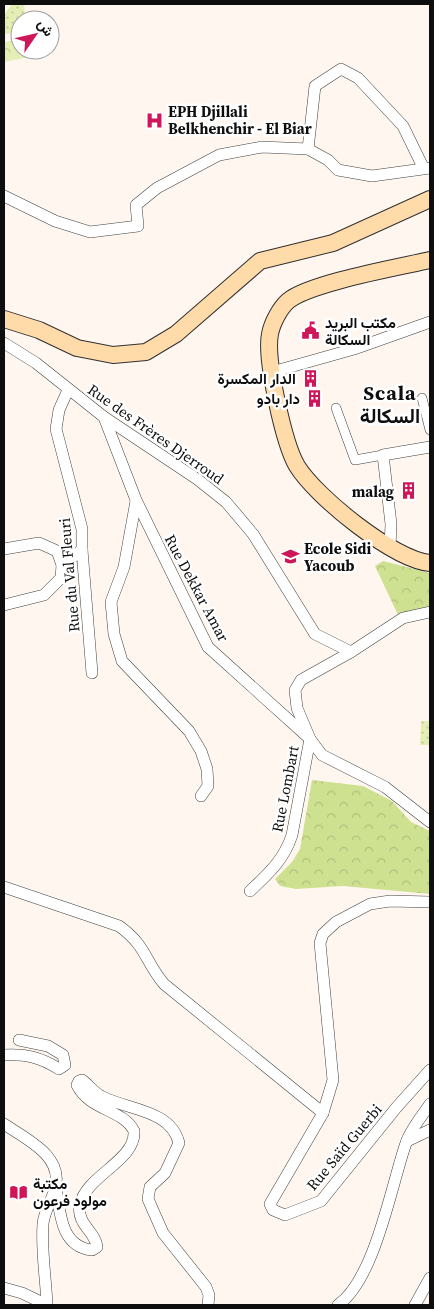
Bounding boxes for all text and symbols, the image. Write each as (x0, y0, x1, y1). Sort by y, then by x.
north arrow (10, 10, 60, 60)
text: ش (33, 15, 59, 40)
place label: EPH Djillali Belkhenchir - El Biar (168, 101, 312, 139)
hospital icon: EPH Djillali Belkhenchir - El Biar (144, 110, 164, 130)
place label: مكتب البريد السكالة (325, 312, 396, 350)
public building icon: مكتب البريد السكالة (301, 321, 321, 341)
place label: الدار المكسرة (218, 368, 296, 389)
building icon: الدار المكسرة (300, 368, 320, 388)
street label: Rue des Frères Djerroud (84, 379, 229, 489)
district label: Scala السكالة (360, 379, 420, 430)
place label: دار بادو (257, 388, 300, 409)
building icon: دار بادو (304, 388, 324, 408)
place label: malag (352, 481, 394, 502)
building icon: malag (398, 481, 418, 501)
street label: Rue du Val Fleuri (54, 517, 84, 633)
street label: Rue Dekkar Amar (160, 531, 234, 646)
place label: Ecole Sidi Yacoub (304, 538, 371, 576)
school or university icon: Ecole Sidi Yacoub (280, 547, 300, 567)
street label: Rue Lombart (266, 744, 304, 834)
street label: Rue Saïd Guerbi (302, 1099, 386, 1195)
place label: مكتبة مولود فرعون (33, 1173, 107, 1211)
library icon: مكتبة مولود فرعون (9, 1182, 29, 1202)

